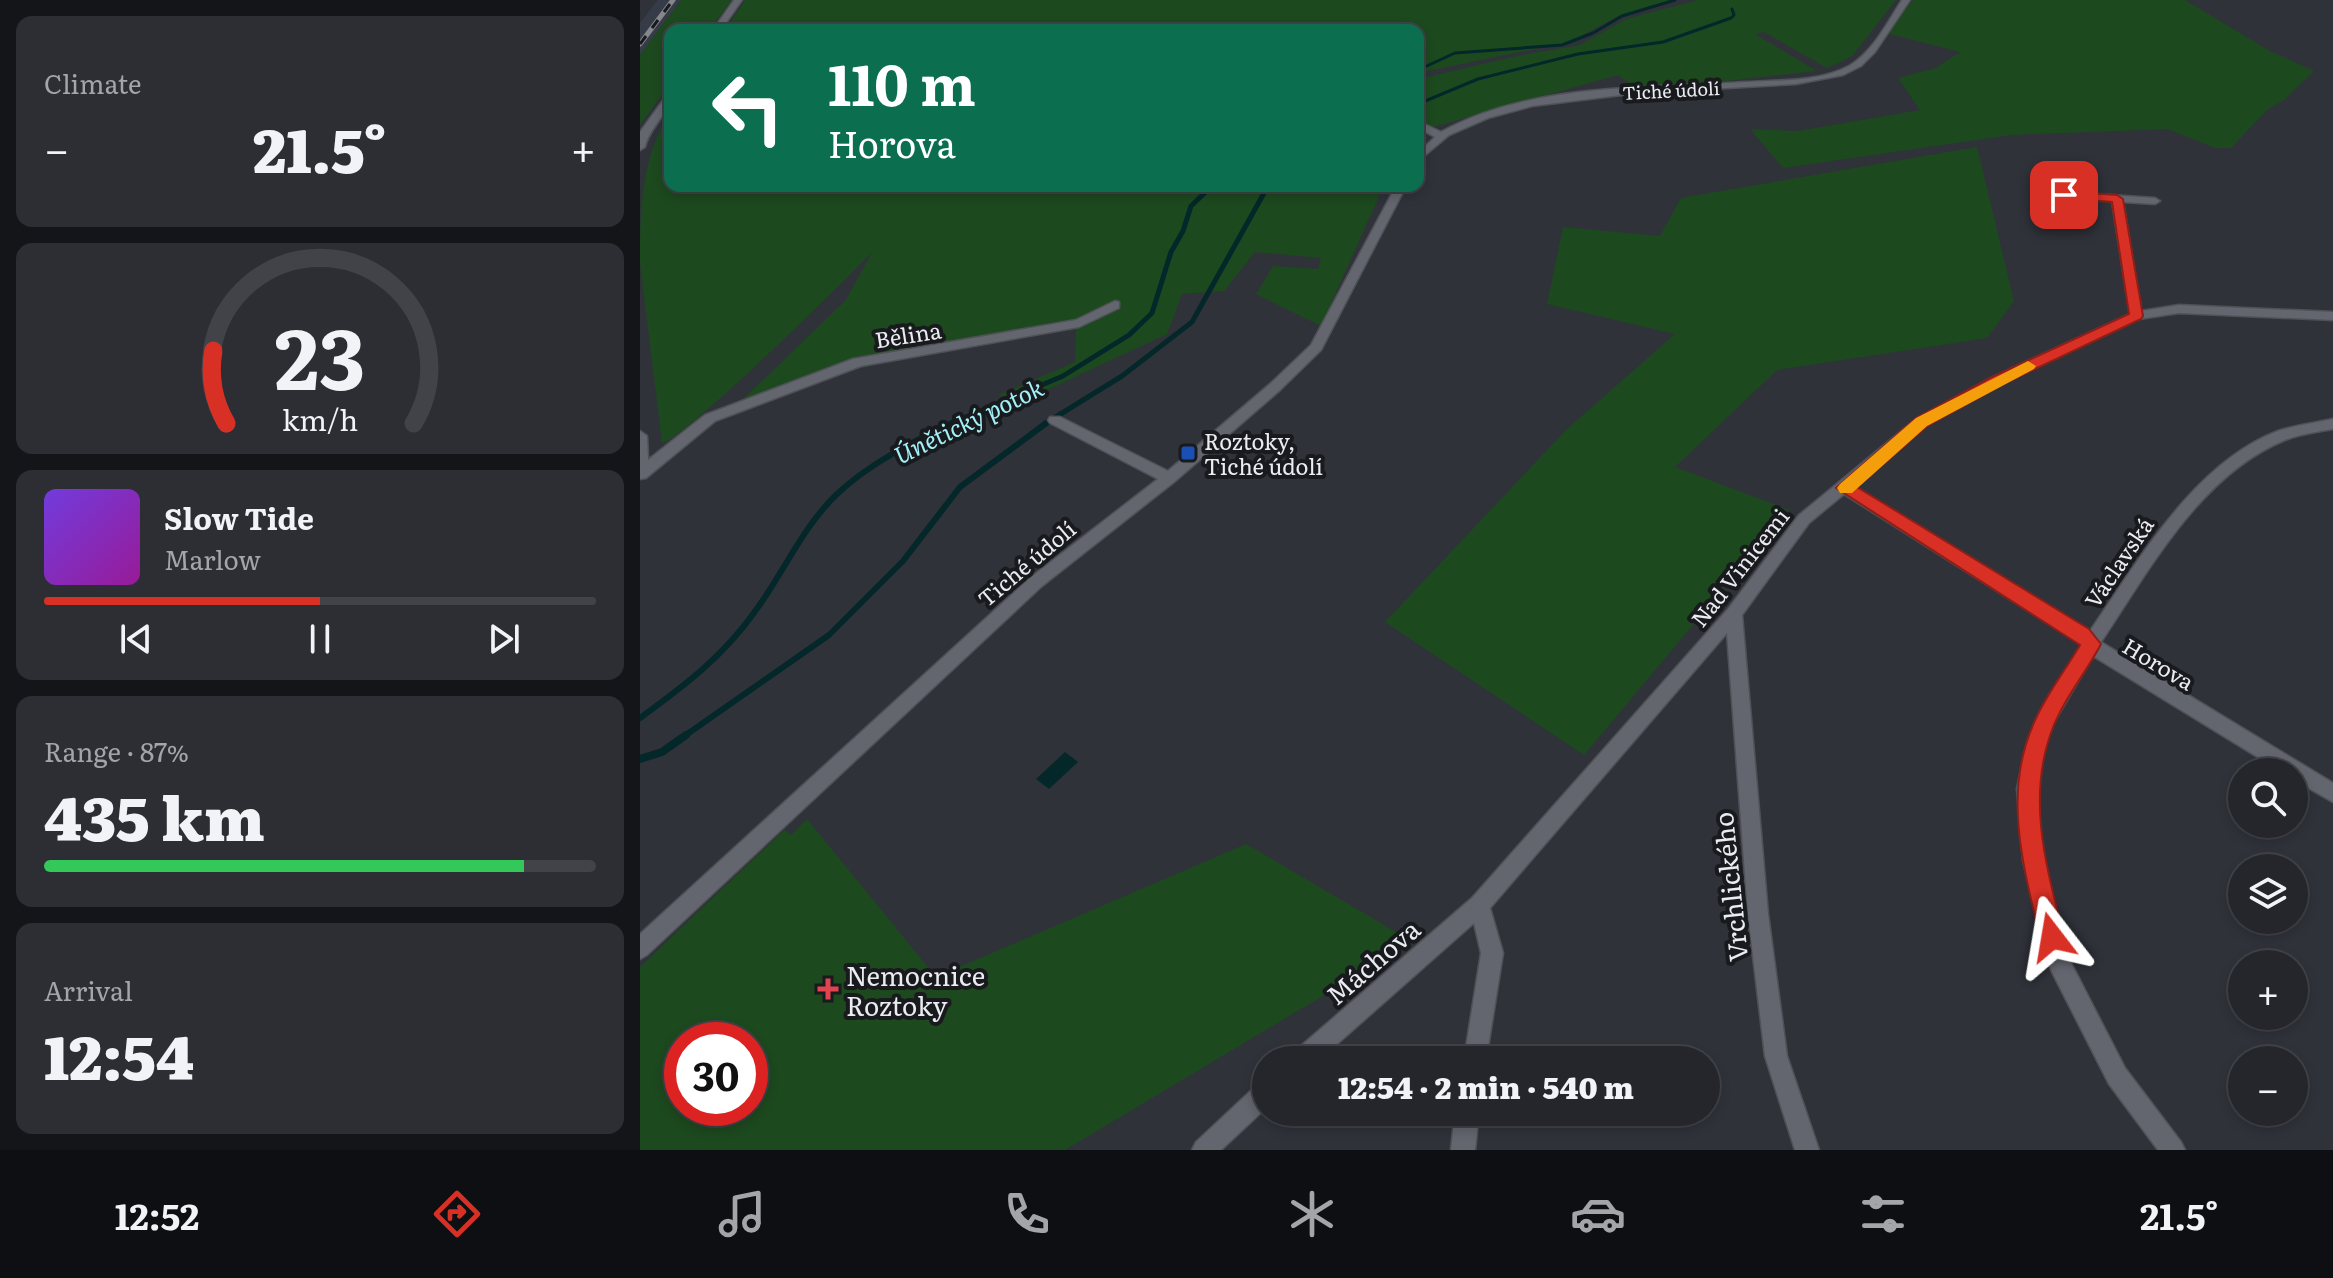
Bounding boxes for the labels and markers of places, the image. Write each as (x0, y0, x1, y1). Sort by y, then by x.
pin (2030, 161, 2098, 229)
place label: Roztoky, Tiché údolí (1204, 424, 1323, 482)
marker: Roztoky, Tiché údolí (1179, 444, 1197, 462)
place label: Nemocnice Roztoky (846, 955, 985, 1024)
marker: Nemocnice Roztoky (817, 978, 839, 1000)

